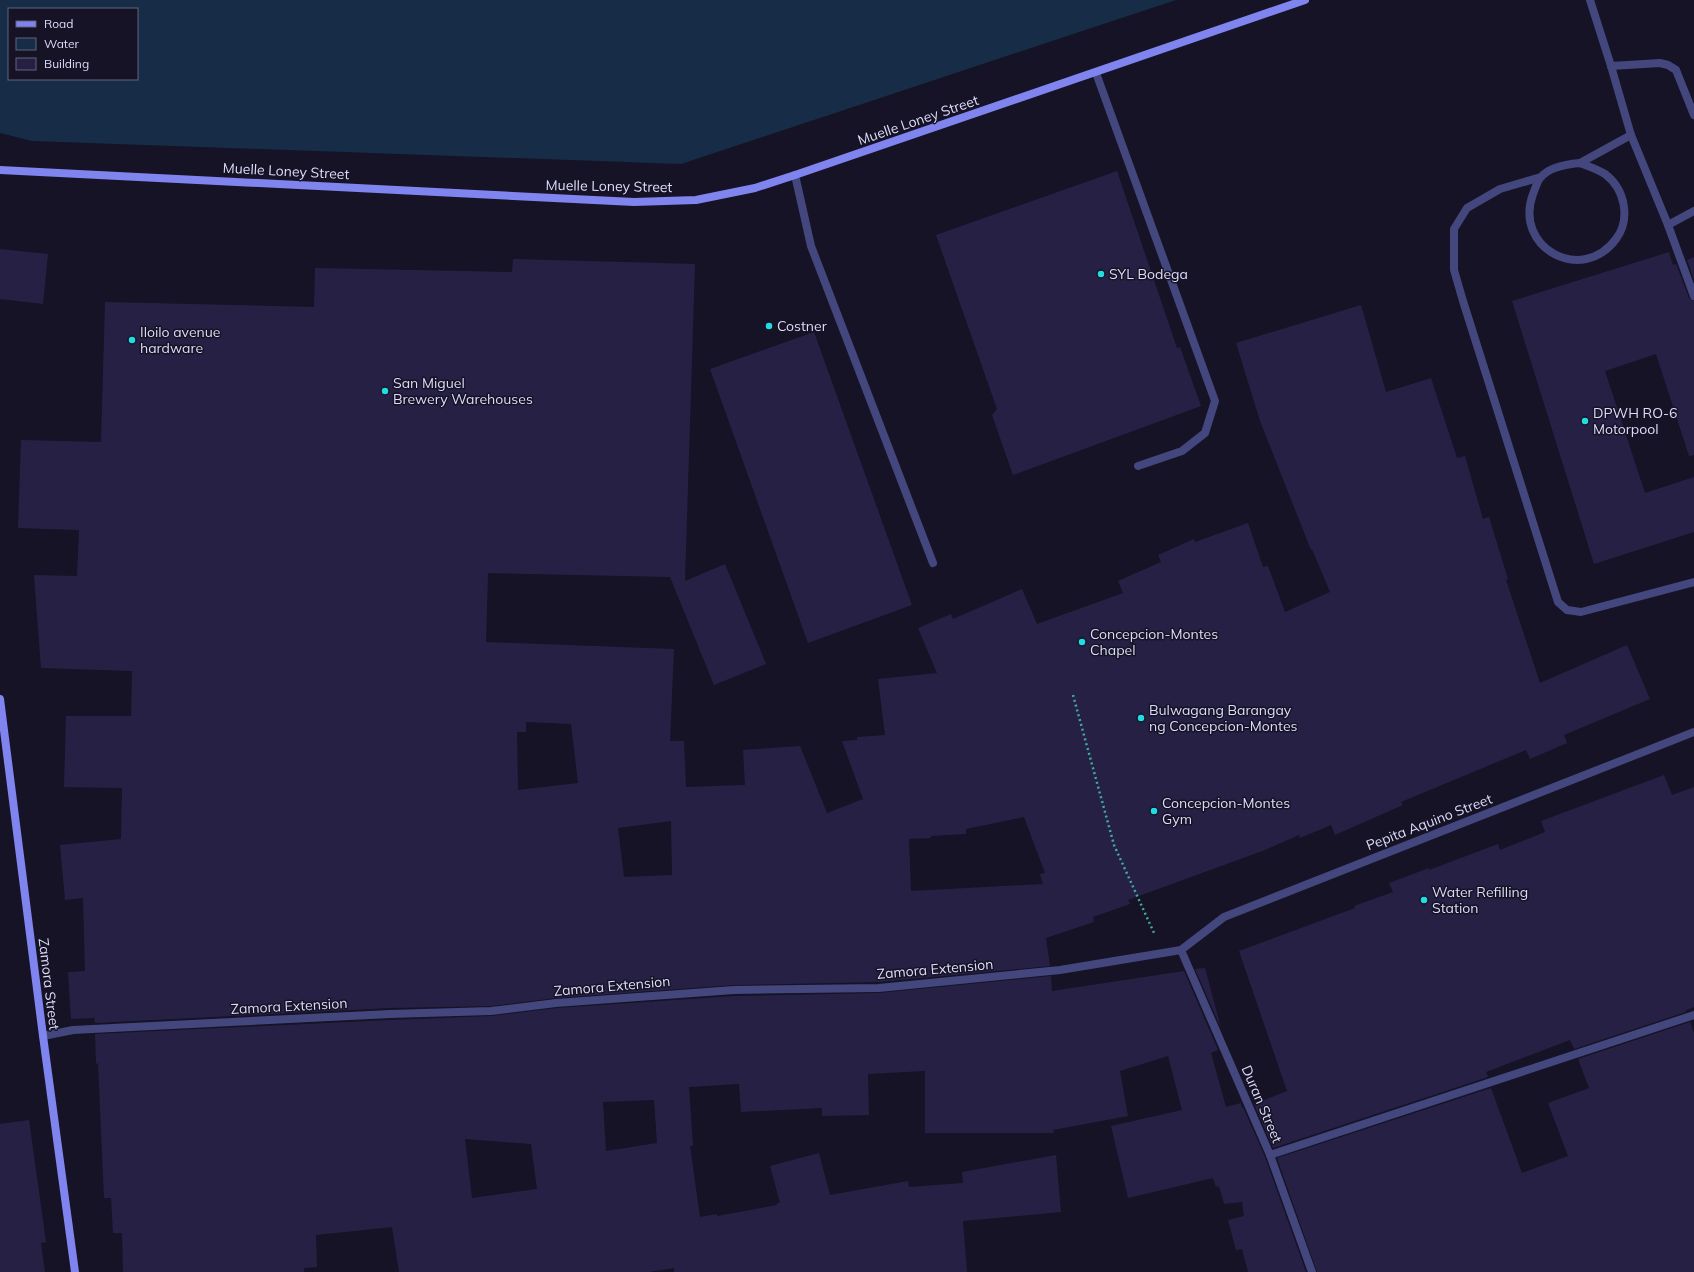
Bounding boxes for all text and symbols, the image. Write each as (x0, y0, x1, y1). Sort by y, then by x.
legend (8, 8, 138, 80)
text: Road (44, 16, 73, 31)
text: Water (44, 36, 80, 51)
text: Building (44, 56, 89, 71)
street label: Muelle Loney Street (855, 91, 981, 149)
street label: Muelle Loney Street (222, 159, 350, 183)
street label: Muelle Loney Street (545, 176, 673, 196)
place label: SYL Bodega (1109, 265, 1188, 283)
marker: SYL Bodega (1096, 269, 1106, 279)
place label: Costner (777, 317, 828, 335)
marker: Costner (764, 321, 774, 331)
place label: Iloilo avenue hardware (140, 323, 220, 357)
marker: Iloilo avenue hardware (127, 335, 137, 345)
place label: San Miguel Brewery Warehouses (393, 374, 533, 408)
marker: San Miguel Brewery Warehouses (380, 386, 390, 396)
place label: DPWH RO-6 Motorpool (1593, 404, 1677, 438)
marker: DPWH RO-6 Motorpool (1580, 416, 1590, 426)
place label: Concepcion-Montes Chapel (1090, 625, 1218, 659)
marker: Concepcion-Montes Chapel (1077, 637, 1087, 647)
place label: Bulwagang Barangay ng Concepcion-Montes (1149, 701, 1297, 735)
marker: Bulwagang Barangay ng Concepcion-Montes (1136, 713, 1146, 723)
street label: Pepita Aquino Street (1363, 790, 1495, 854)
place label: Concepcion-Montes Gym (1162, 794, 1290, 828)
marker: Concepcion-Montes Gym (1149, 806, 1159, 816)
place label: Water Refilling Station (1432, 883, 1528, 917)
marker: Water Refilling Station (1419, 895, 1429, 905)
street label: Zamora Street (34, 937, 64, 1031)
street label: Zamora Extension (876, 955, 994, 983)
street label: Zamora Extension (553, 972, 671, 1000)
street label: Zamora Extension (230, 994, 348, 1018)
street label: Duran Street (1238, 1062, 1286, 1146)

